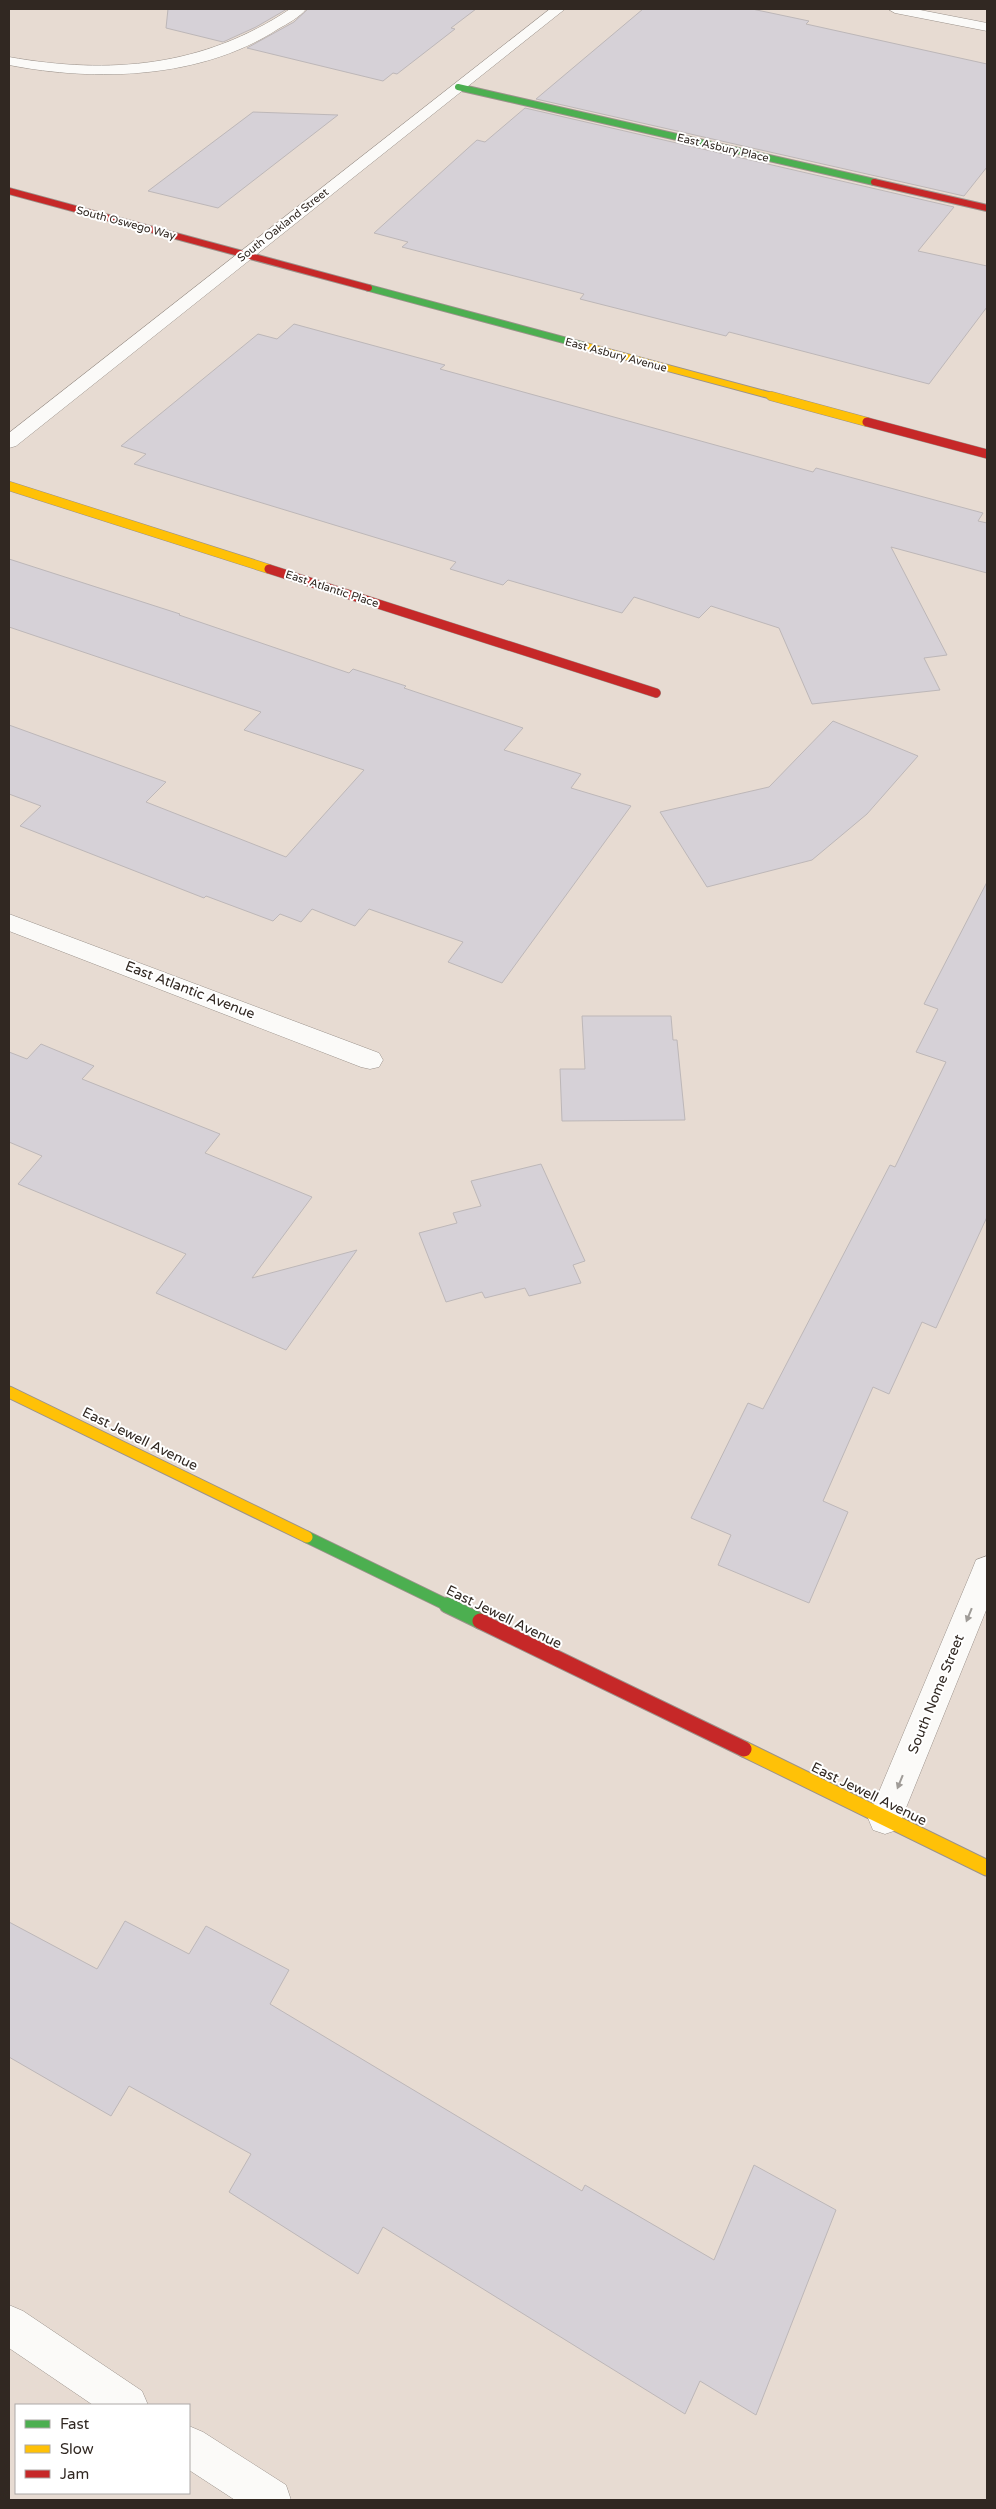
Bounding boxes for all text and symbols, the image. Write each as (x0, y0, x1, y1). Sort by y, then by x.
street label: East Asbury Place (676, 131, 770, 165)
street label: South Oakland Street (235, 185, 331, 265)
street label: South Oswego Way (75, 204, 177, 243)
street label: East Asbury Avenue (564, 335, 668, 375)
street label: East Atlantic Place (284, 568, 380, 610)
street label: East Atlantic Avenue (123, 957, 257, 1023)
street label: East Jewell Avenue (79, 1404, 201, 1474)
street label: East Jewell Avenue (443, 1582, 565, 1652)
one-way arrow (964, 1608, 972, 1622)
street label: South Nome Street (904, 1631, 968, 1756)
street label: East Jewell Avenue (808, 1759, 930, 1829)
one-way arrow (896, 1775, 904, 1789)
legend (15, 2404, 190, 2494)
text: Fast (60, 2415, 90, 2433)
text: Slow (60, 2440, 94, 2458)
text: Jam (60, 2465, 89, 2483)

